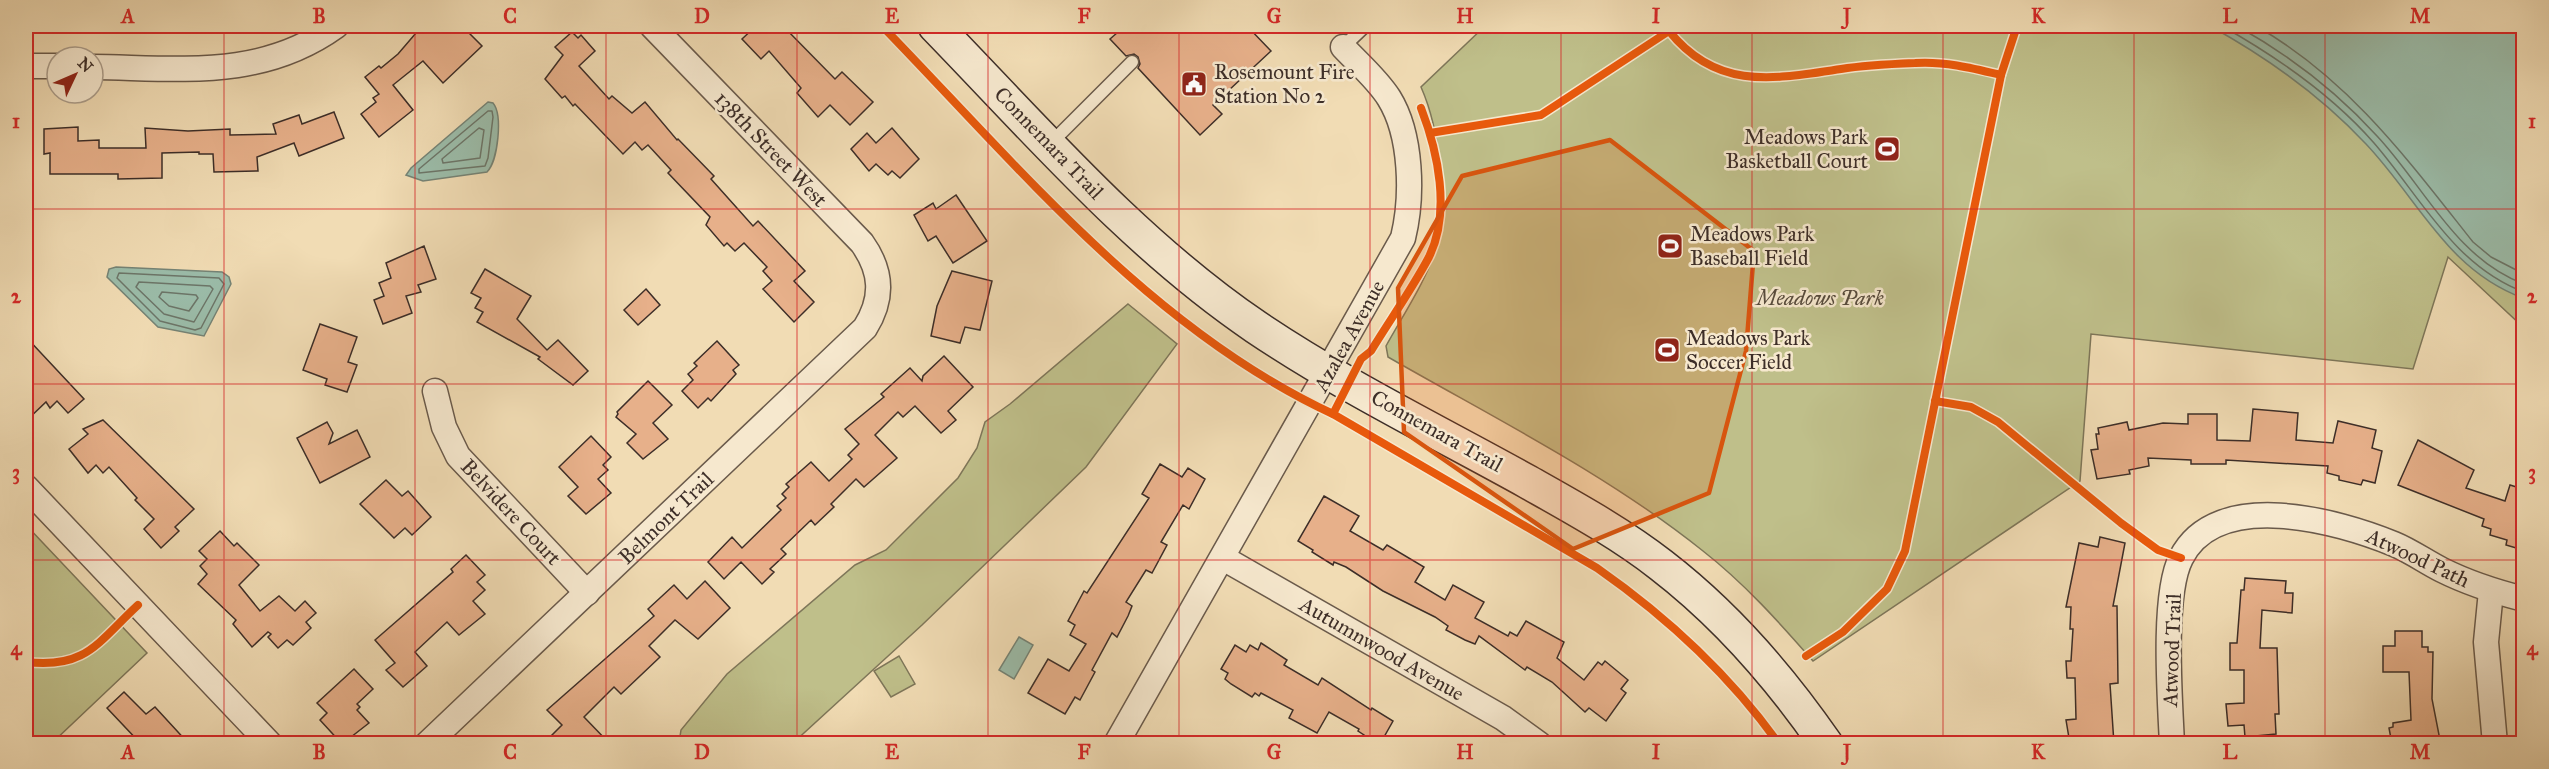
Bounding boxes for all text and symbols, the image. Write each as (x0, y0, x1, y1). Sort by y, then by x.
text: A (119, 4, 135, 28)
text: B (312, 4, 326, 28)
text: C (503, 4, 517, 28)
text: D (694, 4, 710, 28)
text: E (885, 4, 900, 28)
text: F (1077, 4, 1091, 28)
text: G (1267, 4, 1282, 28)
text: H (1456, 4, 1474, 28)
text: I (1652, 4, 1661, 28)
text: J (1840, 4, 1852, 30)
text: K (2031, 4, 2046, 28)
text: L (2223, 4, 2238, 28)
text: M (2410, 4, 2431, 28)
north arrow (45, 45, 105, 105)
text: N (74, 53, 97, 77)
place label: Rosemount Fire Station No 2 (1214, 59, 1355, 109)
public building icon: Rosemount Fire Station No 2 (1179, 69, 1209, 99)
street label: Connemara Trail (989, 81, 1109, 205)
street label: 138th Street West (709, 86, 833, 213)
text: 1 (12, 109, 20, 133)
text: 1 (2528, 109, 2536, 133)
place label: Meadows Park Basketball Court (1725, 124, 1869, 174)
sports icon: Meadows Park Basketball Court (1872, 134, 1902, 164)
place label: Meadows Park Baseball Field (1690, 221, 1814, 271)
sports icon: Meadows Park Baseball Field (1655, 231, 1685, 261)
street label: Azalea Avenue (1307, 275, 1390, 397)
text: 2 (11, 284, 22, 308)
text: 2 (2527, 284, 2538, 308)
park label: Meadows Park (1754, 285, 1884, 311)
place label: Meadows Park Soccer Field (1686, 325, 1810, 375)
sports icon: Meadows Park Soccer Field (1652, 335, 1682, 365)
street label: Connemara Trail (1367, 384, 1508, 478)
street label: Belvidere Court (455, 453, 567, 571)
text: 3 (12, 460, 20, 485)
text: 3 (2528, 460, 2536, 485)
street label: Belmont Trail (613, 466, 719, 570)
street label: Atwood Path (2361, 522, 2474, 593)
street label: Autumnwood Avenue (1294, 591, 1469, 707)
street label: Atwood Trail (2157, 592, 2187, 708)
text: 4 (10, 636, 22, 661)
text: 4 (2526, 636, 2538, 661)
text: A (119, 740, 135, 764)
text: B (312, 740, 326, 764)
text: C (503, 740, 517, 764)
text: D (694, 740, 710, 764)
text: E (885, 740, 900, 764)
text: F (1077, 740, 1091, 764)
text: G (1267, 740, 1282, 764)
text: H (1456, 740, 1474, 764)
text: I (1652, 740, 1661, 764)
text: J (1840, 740, 1852, 766)
text: K (2031, 740, 2046, 764)
text: L (2223, 740, 2238, 764)
text: M (2410, 740, 2431, 764)

